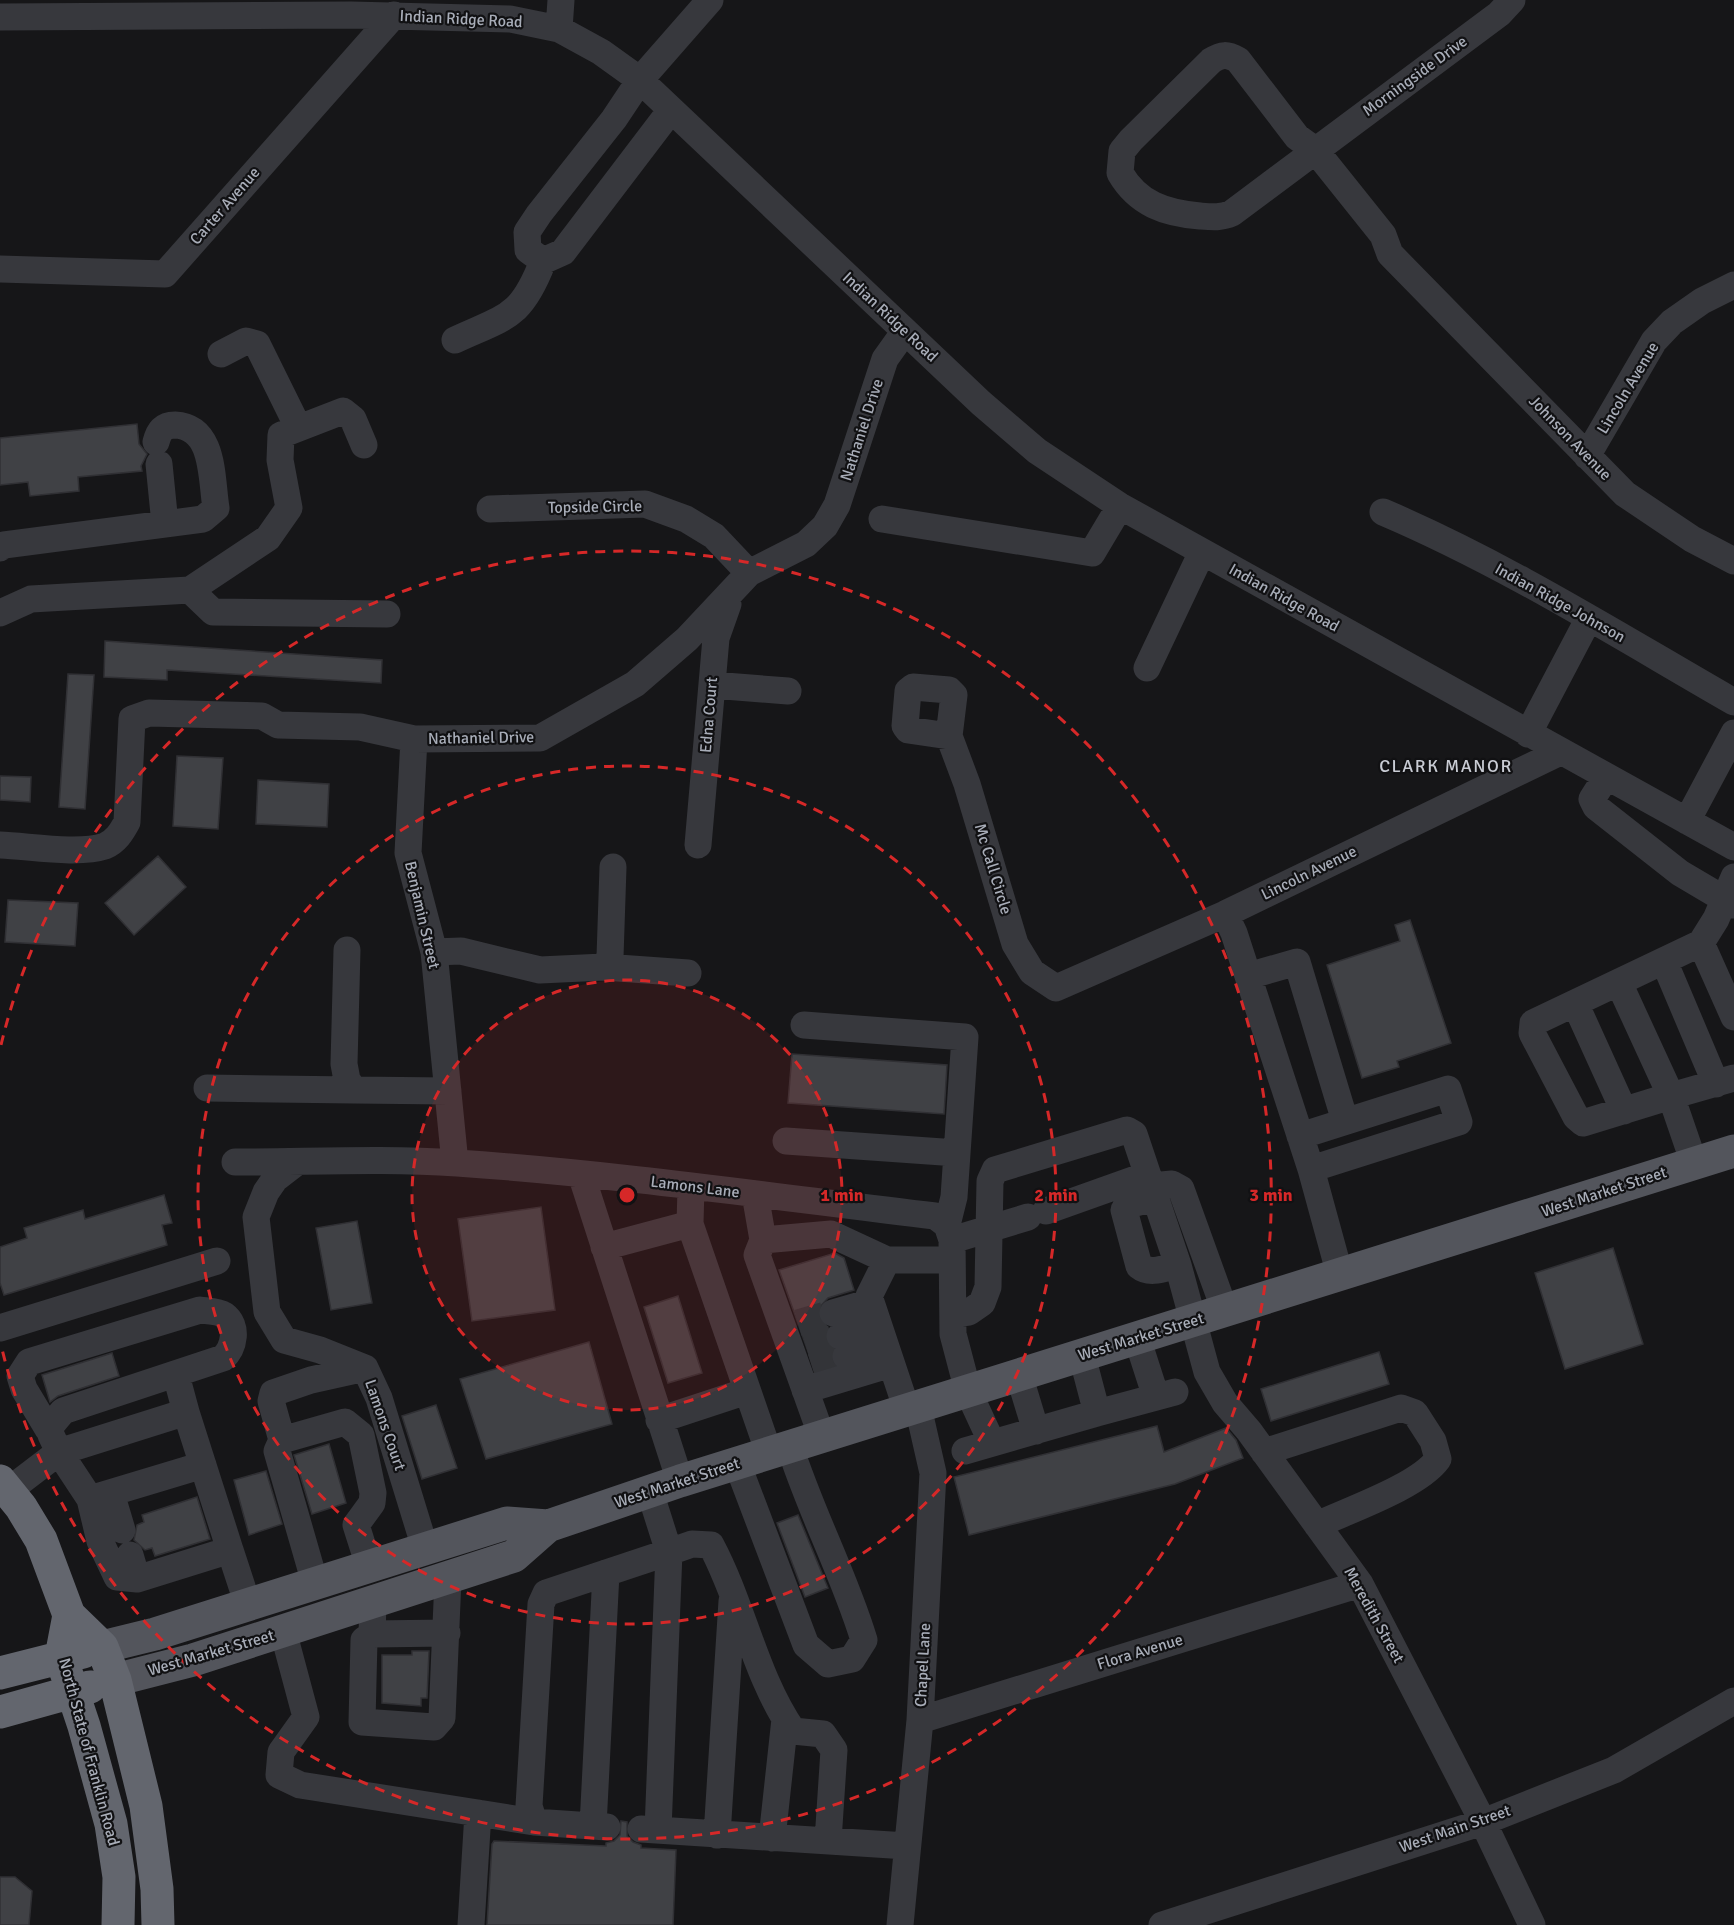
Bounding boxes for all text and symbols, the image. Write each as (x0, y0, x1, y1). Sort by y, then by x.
street label: Indian Ridge Road (399, 6, 523, 32)
street label: Morningside Drive (1359, 31, 1471, 121)
street label: Carter Avenue (186, 163, 264, 249)
street label: Indian Ridge Road (838, 268, 942, 366)
street label: Lincoln Avenue (1593, 338, 1663, 438)
street label: Nathaniel Drive (836, 376, 888, 484)
street label: Johnson Avenue (1524, 391, 1616, 485)
street label: Topside Circle (548, 496, 642, 518)
street label: Indian Ridge Road (1225, 559, 1343, 637)
street label: Indian Ridge Johnson (1491, 559, 1629, 647)
street label: Edna Court (696, 676, 722, 754)
street label: Nathaniel Drive (428, 727, 534, 749)
district label: CLARK MANOR (1379, 755, 1513, 777)
street label: Mc Call Circle (970, 821, 1016, 917)
street label: Lincoln Avenue (1258, 841, 1360, 905)
street label: Benjamin Street (400, 859, 444, 971)
street label: West Market Street (1539, 1162, 1670, 1222)
street label: Lamons Lane (649, 1172, 741, 1202)
text: 1 min (820, 1184, 864, 1206)
text: 2 min (1034, 1184, 1078, 1206)
text: 3 min (1249, 1184, 1293, 1206)
centre of rings (617, 1185, 637, 1205)
street label: West Market Street (1076, 1308, 1207, 1366)
street label: Lamons Court (360, 1377, 410, 1474)
street label: West Market Street (612, 1453, 743, 1513)
street label: Meredith Street (1339, 1563, 1409, 1667)
street label: Chapel Lane (911, 1622, 935, 1708)
street label: West Market Street (145, 1625, 277, 1681)
street label: Flora Avenue (1095, 1629, 1185, 1675)
street label: North State of Franklin Road (54, 1656, 124, 1848)
street label: West Main Street (1397, 1800, 1514, 1857)

